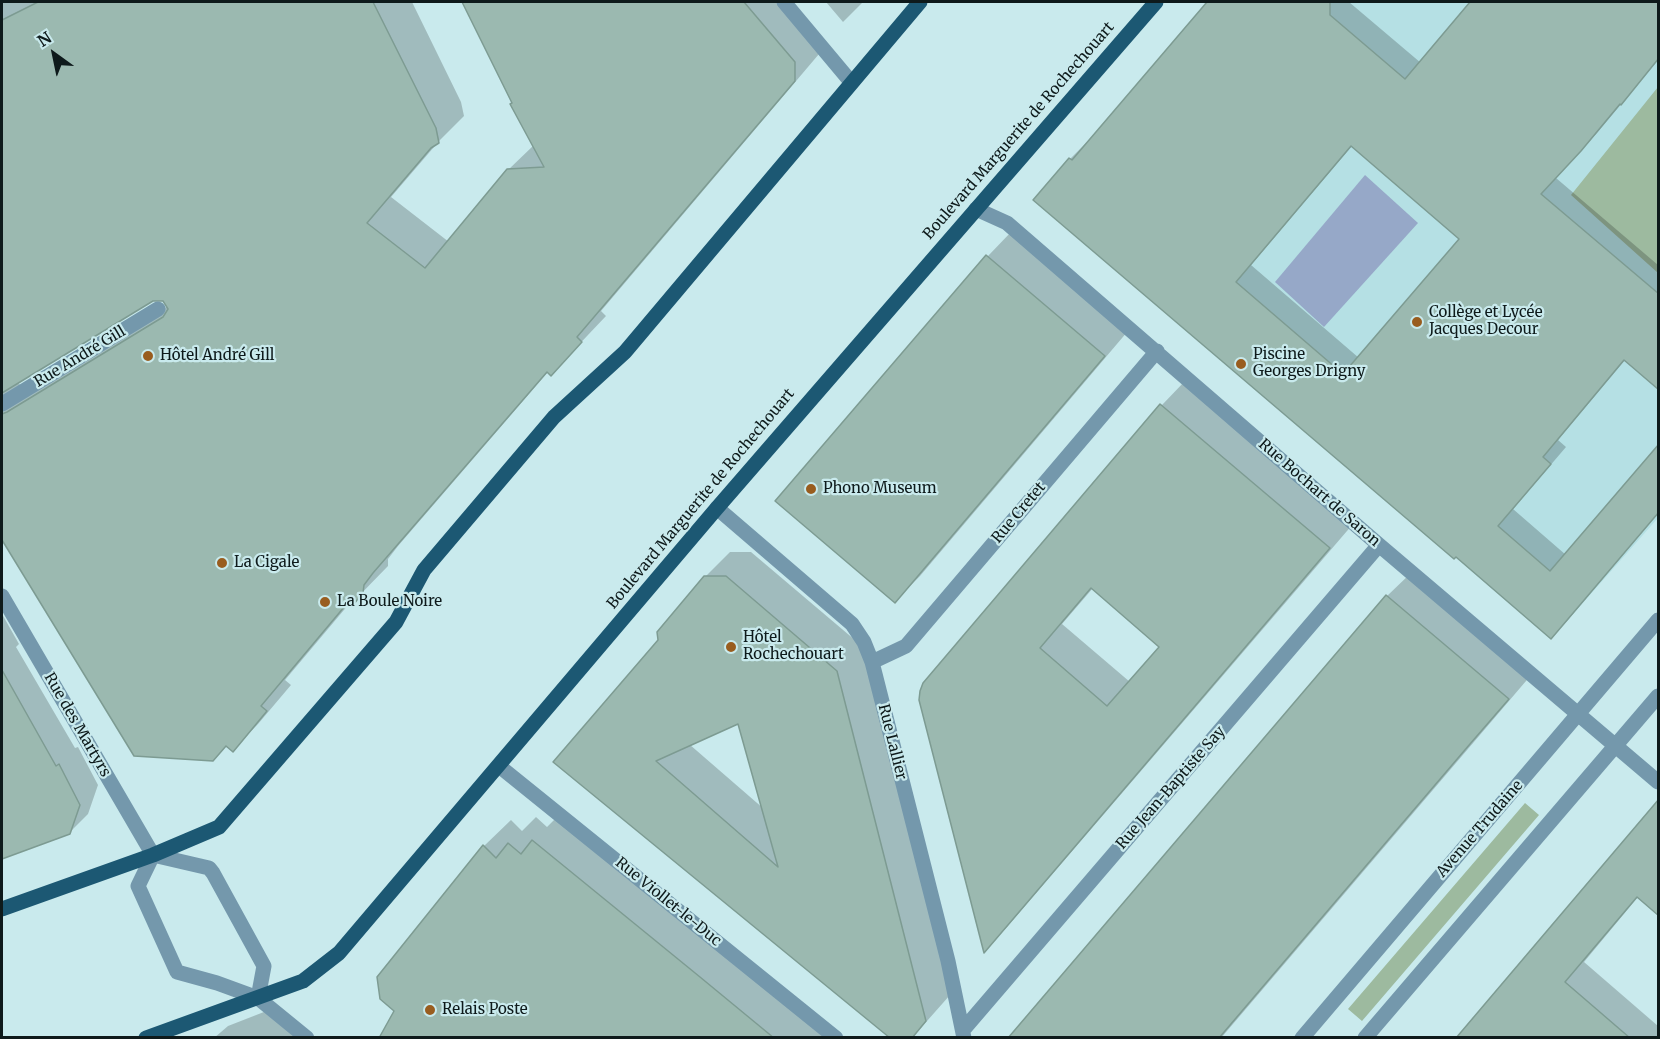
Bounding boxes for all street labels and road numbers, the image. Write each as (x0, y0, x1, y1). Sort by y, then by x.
street label: Boulevard Marguerite de Rochechouart (920, 19, 1118, 243)
street label: Rue André Gill (31, 323, 129, 391)
street label: Boulevard Marguerite de Rochechouart (604, 385, 798, 613)
street label: Rue Bochart de Saron (1255, 435, 1383, 551)
street label: Rue Cretet (988, 479, 1050, 547)
street label: Rue des Martyrs (40, 670, 114, 780)
street label: Rue Lallier (874, 702, 910, 782)
street label: Rue Jean-Baptiste Say (1113, 723, 1229, 853)
street label: Avenue Trudaine (1433, 777, 1527, 881)
street label: Rue Viollet-le-Duc (612, 854, 724, 950)

